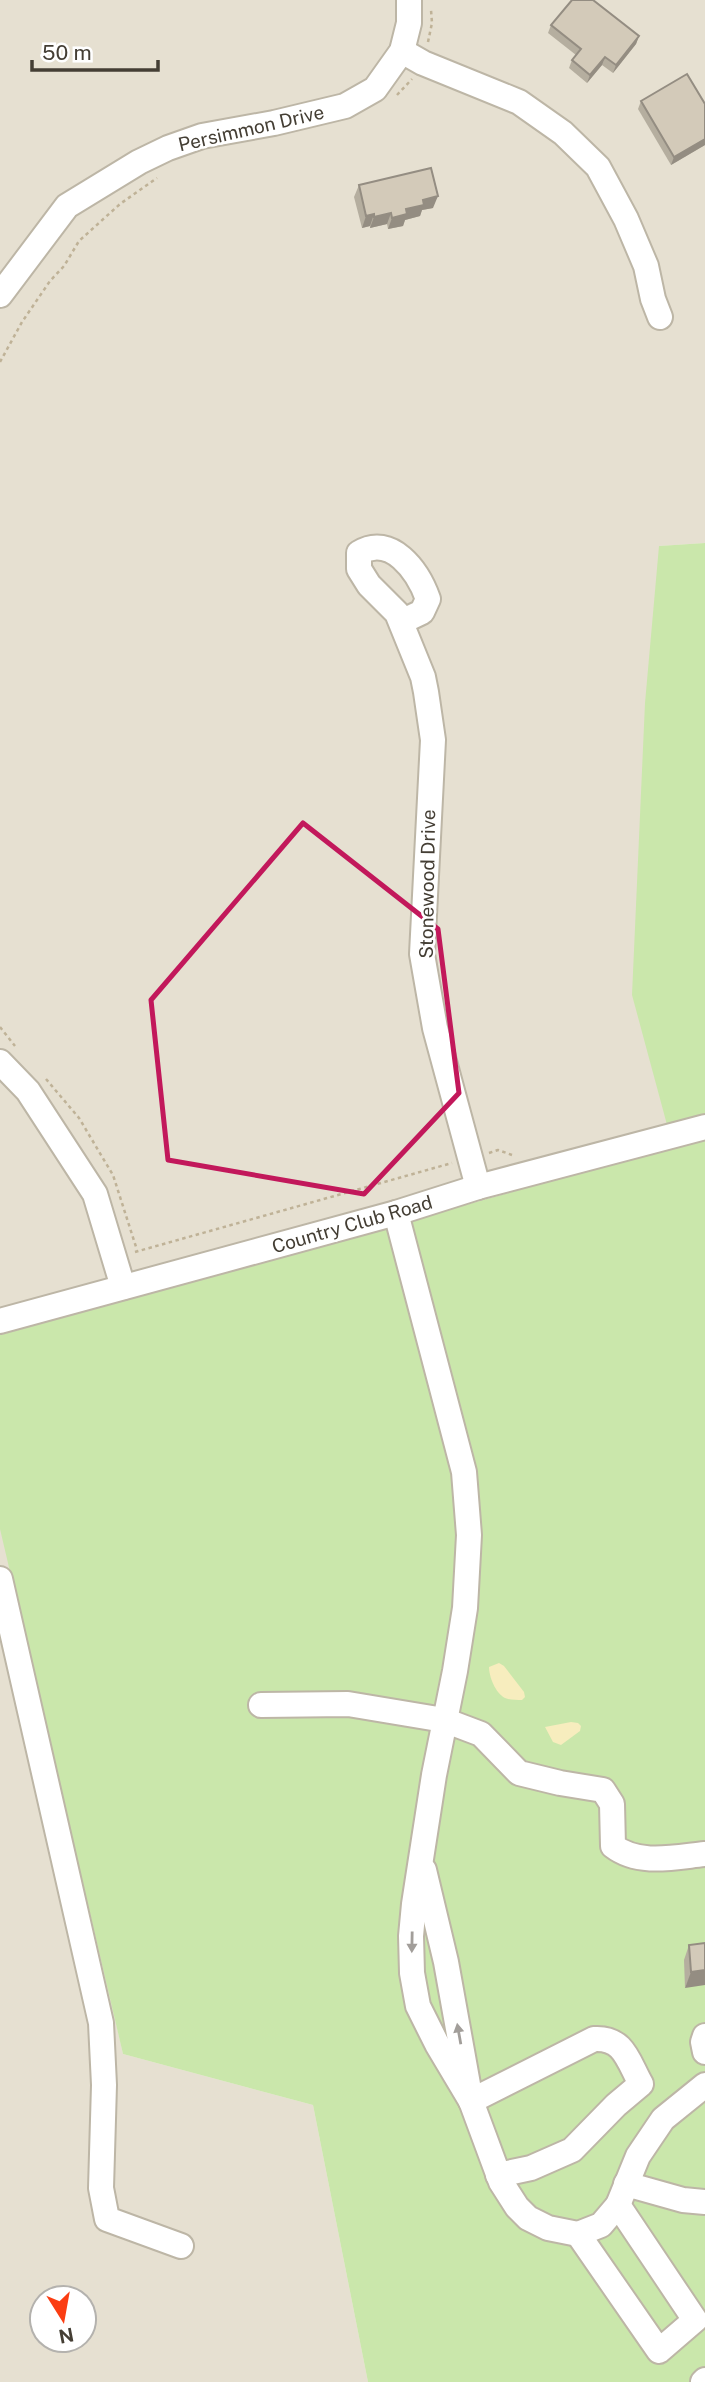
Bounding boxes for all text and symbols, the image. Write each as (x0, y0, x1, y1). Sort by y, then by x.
scale bar (32, 28, 158, 72)
text: 50 m (42, 40, 92, 65)
street label: Persimmon Drive (176, 101, 326, 155)
street label: Stonewood Drive (415, 809, 439, 959)
street label: Country Club Road (269, 1191, 435, 1257)
one-way arrow (406, 1931, 418, 1953)
one-way arrow (453, 2023, 464, 2045)
north arrow (28, 2284, 98, 2354)
text: N (57, 2323, 76, 2348)

